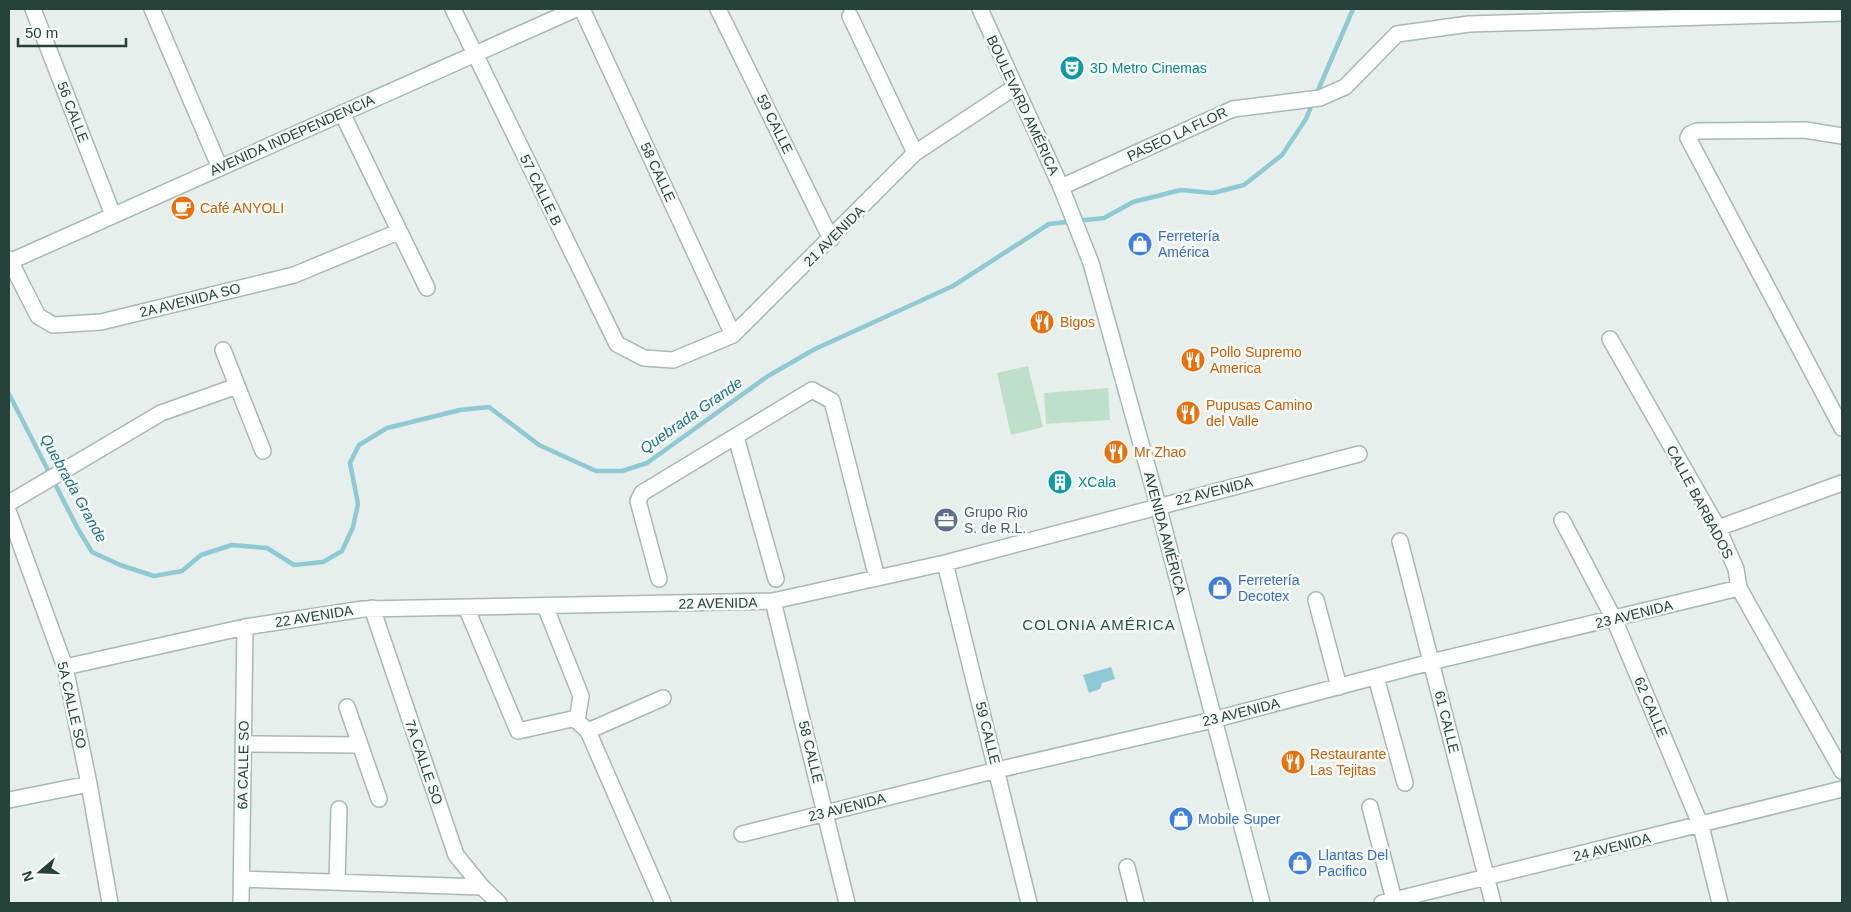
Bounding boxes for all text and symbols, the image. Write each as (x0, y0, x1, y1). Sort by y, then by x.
scale bar (18, 15, 125, 47)
text: 50 m (25, 24, 58, 41)
street label: BOULEVARD AMÉRICA (984, 33, 1063, 178)
theatre icon: 3D Metro Cinemas (1059, 55, 1085, 81)
place label: 3D Metro Cinemas (1090, 60, 1207, 76)
street label: 56 CALLE (54, 79, 92, 145)
street label: AVENIDA INDEPENDENCIA (207, 91, 377, 179)
street label: 59 CALLE (754, 92, 796, 156)
street label: PASEO LA FLOR (1124, 104, 1230, 164)
street label: 58 CALLE (637, 140, 679, 204)
street label: 57 CALLE B (517, 152, 565, 228)
cafe icon: Café ANYOLI (170, 195, 196, 221)
place label: Café ANYOLI (200, 200, 284, 216)
street label: 21 AVENIDA (800, 202, 868, 270)
place label: Ferretería América (1158, 228, 1220, 260)
shop icon: Ferretería América (1127, 231, 1153, 257)
street label: 2A AVENIDA SO (138, 280, 242, 320)
restaurant icon: Bigos (1029, 309, 1055, 335)
place label: Bigos (1060, 314, 1095, 330)
place label: Pollo Supremo America (1210, 344, 1302, 376)
restaurant icon: Pollo Supremo America (1180, 347, 1206, 373)
water label: Quebrada Grande (637, 373, 745, 457)
place label: Pupusas Camino del Valle (1206, 397, 1313, 429)
restaurant icon: Pupusas Camino del Valle (1175, 400, 1201, 426)
water label: Quebrada Grande (37, 431, 111, 545)
restaurant icon: Mr Zhao (1103, 439, 1129, 465)
street label: CALLE BARBADOS (1663, 443, 1737, 561)
place label: Mr Zhao (1134, 444, 1186, 460)
building icon: XCala (1047, 469, 1073, 495)
street label: AVENIDA AMÉRICA (1141, 470, 1189, 597)
place label: XCala (1078, 474, 1116, 490)
street label: 22 AVENIDA (1174, 474, 1255, 508)
place label: Grupo Rio S. de R.L. (964, 504, 1028, 536)
office icon: Grupo Rio S. de R.L. (933, 507, 959, 533)
place label: Ferretería Decotex (1238, 572, 1300, 604)
shop icon: Ferretería Decotex (1207, 575, 1233, 601)
street label: 22 AVENIDA (678, 594, 758, 612)
street label: 23 AVENIDA (1594, 597, 1675, 631)
street label: 22 AVENIDA (274, 602, 355, 630)
district label: COLONIA AMÉRICA (1022, 616, 1176, 633)
street label: 5A CALLE SO (54, 660, 90, 750)
street label: 62 CALLE (1631, 674, 1671, 740)
street label: 61 CALLE (1432, 689, 1462, 755)
street label: 23 AVENIDA (1201, 695, 1282, 729)
street label: 59 CALLE (973, 700, 1003, 766)
street label: 7A CALLE SO (402, 717, 446, 807)
street label: 58 CALLE (796, 719, 826, 785)
street label: 6A CALLE SO (234, 720, 252, 809)
place label: Restaurante Las Tejitas (1310, 746, 1386, 778)
restaurant icon: Restaurante Las Tejitas (1280, 749, 1306, 775)
street label: 23 AVENIDA (807, 790, 888, 824)
shop icon: Mobile Super (1168, 806, 1194, 832)
place label: Mobile Super (1198, 811, 1281, 827)
street label: 24 AVENIDA (1572, 830, 1653, 864)
north arrow (15, 847, 65, 897)
place label: Llantas Del Pacifico (1318, 847, 1388, 879)
shop icon: Llantas Del Pacifico (1287, 850, 1313, 876)
text: N (18, 869, 37, 884)

